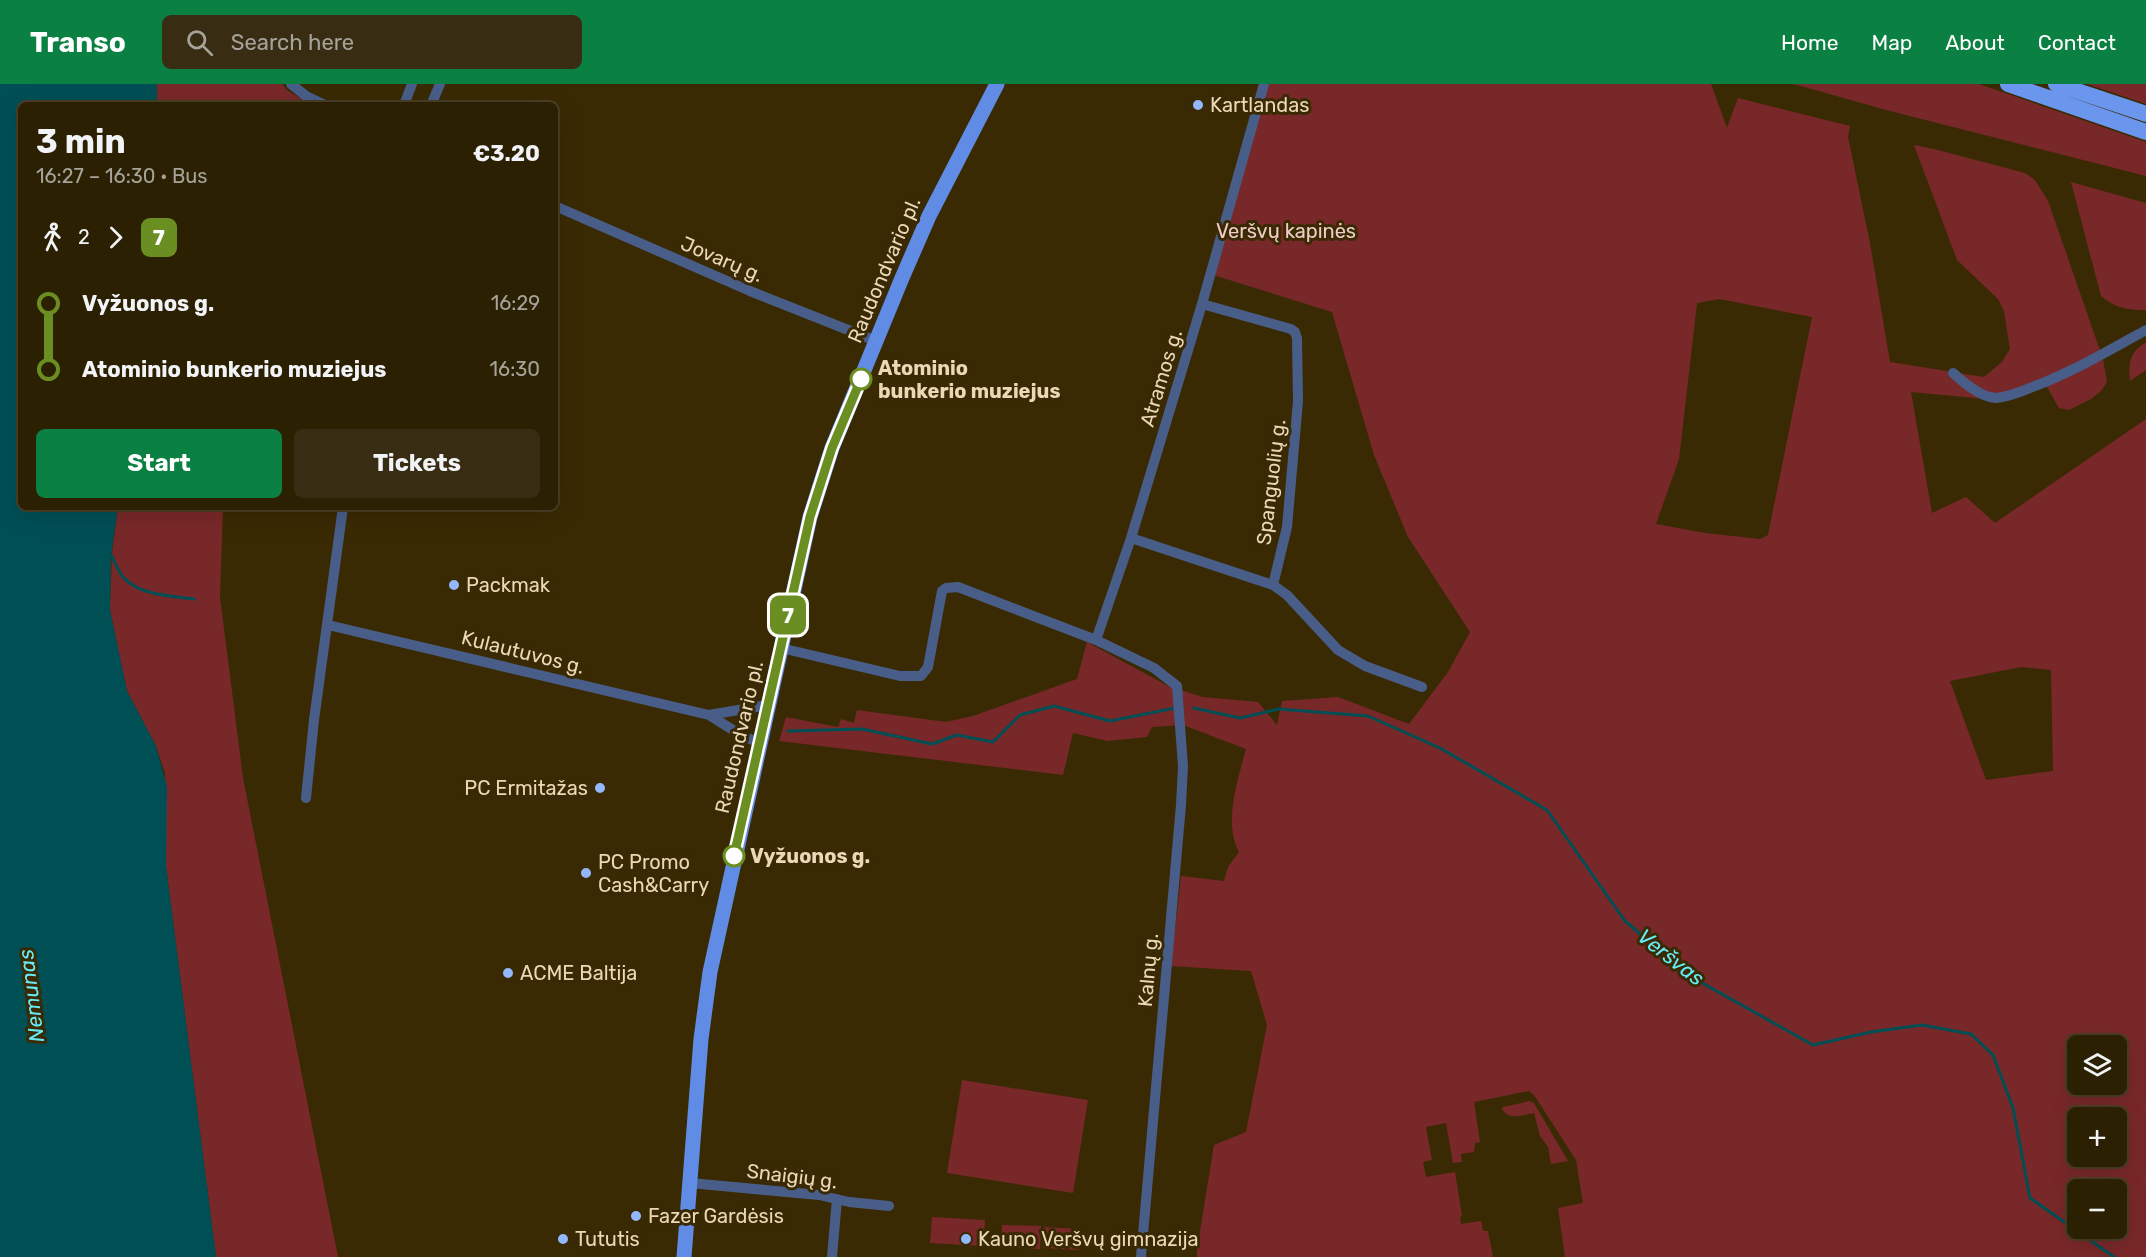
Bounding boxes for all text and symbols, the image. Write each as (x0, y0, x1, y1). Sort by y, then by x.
search box (162, 15, 582, 69)
text: Transo (30, 26, 126, 59)
icon: search (183, 26, 216, 59)
text: Search here (231, 29, 354, 56)
text: Home (1781, 30, 1838, 55)
text: Map (1871, 30, 1912, 55)
text: About (1945, 30, 2005, 55)
text: Contact (2038, 30, 2116, 55)
place label: Kartlandas (1210, 93, 1310, 117)
marker: Kartlandas (1191, 98, 1205, 112)
text: 3 min (36, 122, 126, 161)
text: €3.20 (473, 140, 540, 167)
text: 16:27 – 16:30 · Bus (36, 164, 207, 188)
street label: Raudondvario pl. (842, 194, 926, 346)
park label: Veršvų kapinės (1216, 219, 1356, 243)
icon: walk (36, 221, 69, 254)
icon: forward (99, 221, 132, 254)
text: 2 (78, 225, 90, 249)
text: 7 (153, 225, 165, 250)
street label: Jovarų g. (677, 231, 767, 287)
text: Vyžuonos g. (82, 290, 214, 317)
text: 16:29 (491, 291, 540, 315)
street label: Atramos g. (1135, 326, 1187, 430)
text: Atominio bunkerio muziejus (82, 356, 386, 383)
place label: Atominio bunkerio muziejus (878, 356, 1060, 403)
text: 16:30 (490, 357, 540, 381)
marker: Atominio bunkerio muziejus (850, 368, 872, 390)
street label: Spanguolių g. (1251, 418, 1291, 546)
button: Start (36, 429, 282, 498)
button: Tickets (294, 429, 540, 498)
place label: Packmak (466, 573, 551, 597)
marker: Packmak (447, 578, 461, 592)
line badge: 7 (768, 596, 808, 634)
text: 7 (782, 603, 794, 628)
street label: Kulautuvos g. (459, 625, 587, 679)
street label: Raudondvario pl. (710, 658, 768, 816)
place label: PC Ermitažas (464, 776, 588, 800)
marker: PC Ermitažas (593, 781, 607, 795)
place label: Vyžuonos g. (750, 844, 870, 868)
marker: Vyžuonos g. (723, 845, 745, 867)
place label: PC Promo Cash&Carry (598, 850, 709, 897)
marker: PC Promo Cash&Carry (579, 866, 593, 880)
water label: Veršvas (1633, 923, 1709, 991)
street label: Kalnų g. (1133, 932, 1163, 1008)
water label: Nemunas (13, 948, 49, 1044)
place label: ACME Baltija (520, 961, 637, 985)
marker: ACME Baltija (501, 966, 515, 980)
map controls (2067, 1035, 2127, 1239)
button: layers (2067, 1035, 2127, 1095)
button: + (2067, 1107, 2127, 1167)
street label: Snaigių g. (745, 1159, 839, 1193)
button: − (2067, 1179, 2127, 1239)
place label: Fazer Gardėsis (648, 1204, 784, 1228)
marker: Fazer Gardėsis (629, 1209, 643, 1223)
place label: Tututis (575, 1227, 640, 1251)
place label: Kauno Veršvų gimnazija (978, 1227, 1199, 1251)
marker: Tututis (556, 1232, 570, 1246)
marker: Kauno Veršvų gimnazija (959, 1232, 973, 1246)

